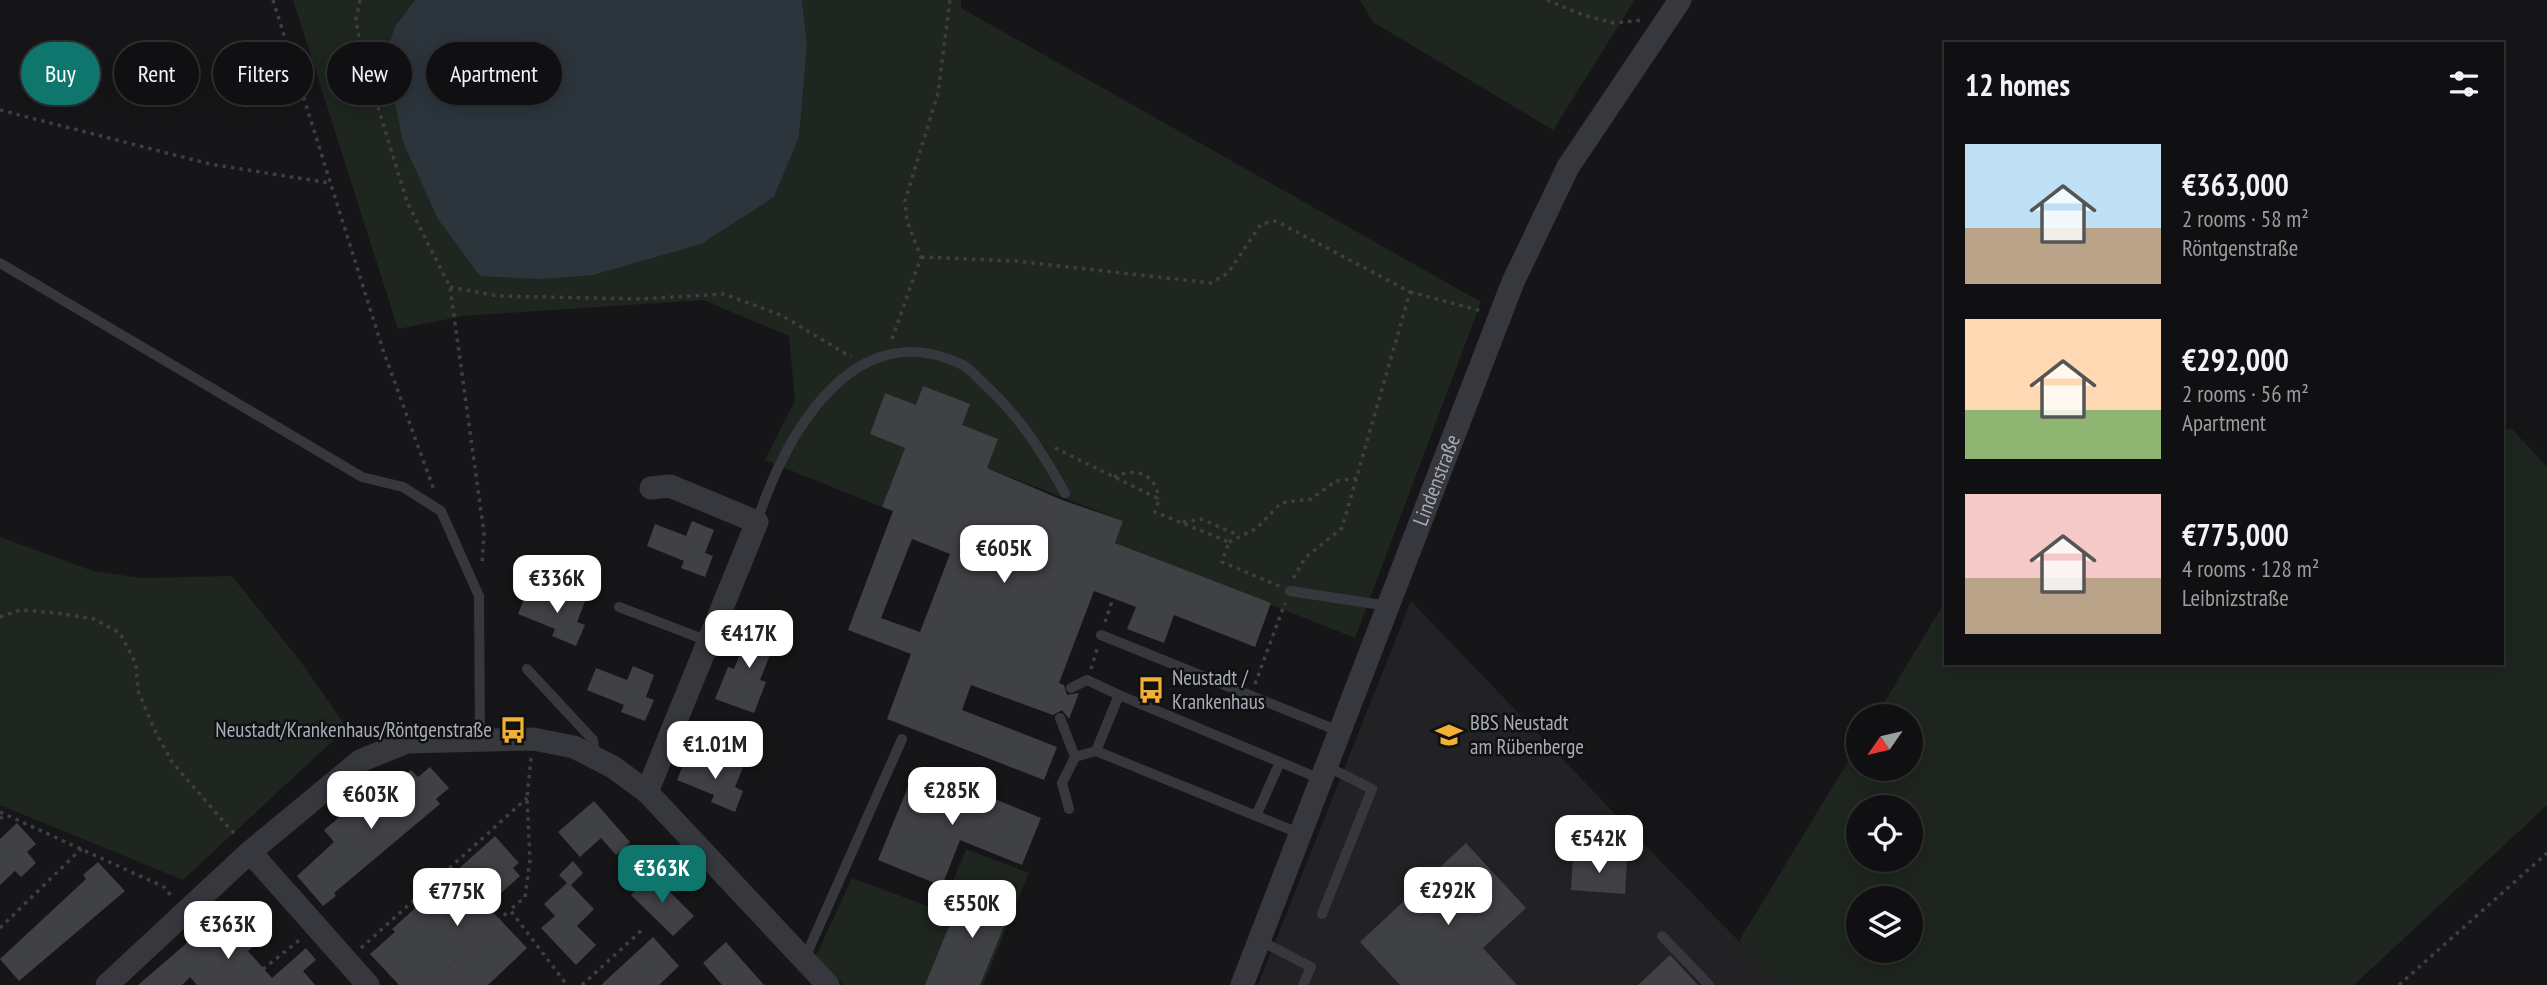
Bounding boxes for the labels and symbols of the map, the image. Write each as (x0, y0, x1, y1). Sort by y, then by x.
street label: Lindenstraße (1406, 431, 1466, 529)
pin: €605K (955, 526, 1053, 585)
pin: €336K (508, 556, 606, 615)
pin: €417K (700, 610, 798, 670)
place label: Neustadt / Krankenhaus (1172, 664, 1265, 715)
bus stop icon: Neustadt / Krankenhaus (1136, 675, 1166, 705)
north arrow (1846, 704, 1923, 780)
place label: BBS Neustadt am Rübenberge (1470, 709, 1584, 760)
bus stop icon: Neustadt/Krankenhaus/Röntgenstraße (498, 715, 528, 745)
place label: Neustadt/Krankenhaus/Röntgenstraße (215, 716, 492, 743)
school or university icon: BBS Neustadt am Rübenberge (1434, 720, 1464, 750)
pin: €1.01M (658, 722, 772, 781)
pin: €285K (903, 768, 1001, 827)
pin: €603K (322, 772, 420, 831)
pin: €542K (1550, 816, 1648, 875)
pin: €363K (613, 846, 711, 905)
pin: €292K (1399, 867, 1497, 927)
pin: €775K (408, 869, 506, 928)
pin: €550K (923, 880, 1021, 940)
pin: €363K (179, 902, 277, 961)

